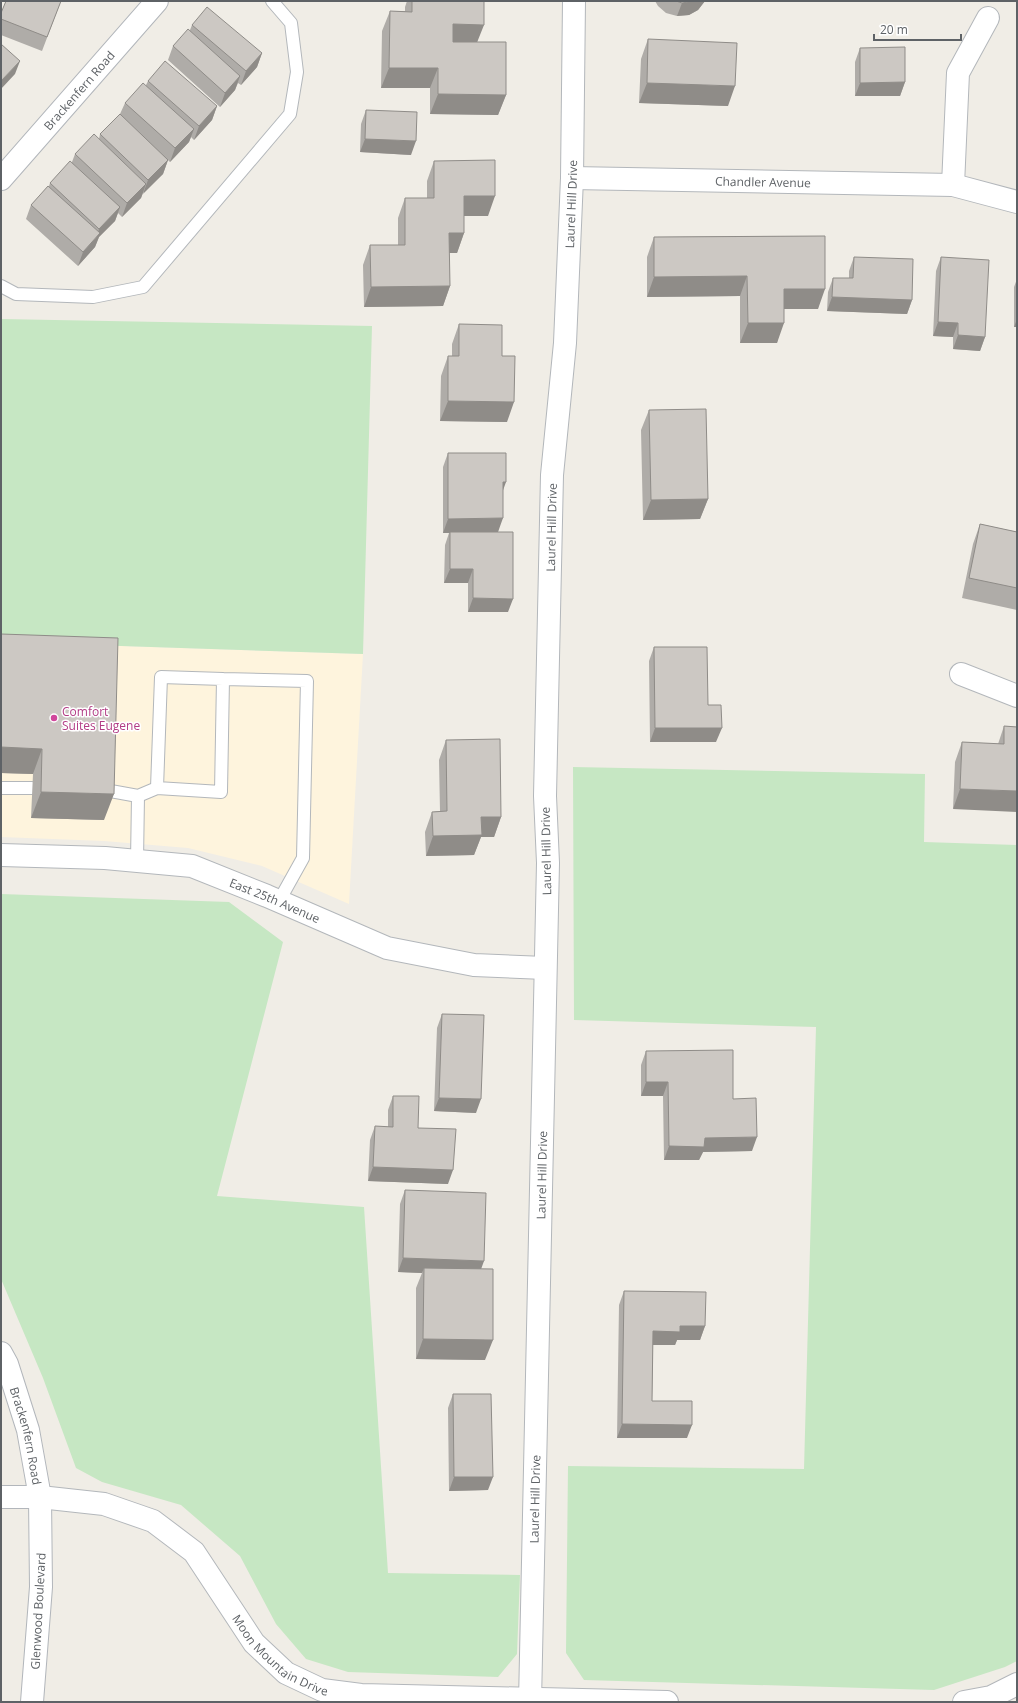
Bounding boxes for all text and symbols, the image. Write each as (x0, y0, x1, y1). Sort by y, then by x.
scale bar (874, 16, 961, 42)
text: 20 m (880, 21, 908, 38)
street label: Brackenfern Road (39, 47, 118, 134)
street label: Laurel Hill Drive (561, 159, 581, 249)
street label: Chandler Avenue (715, 172, 811, 191)
street label: Laurel Hill Drive (541, 483, 560, 572)
place label: Comfort Suites Eugene (62, 703, 140, 734)
marker: Comfort Suites Eugene (49, 713, 59, 723)
street label: Laurel Hill Drive (537, 806, 555, 895)
street label: East 25th Avenue (227, 873, 323, 927)
street label: Laurel Hill Drive (532, 1130, 551, 1220)
street label: Brackenfern Road (6, 1385, 46, 1486)
street label: Laurel Hill Drive (525, 1454, 544, 1544)
street label: Glenwood Boulevard (26, 1552, 50, 1670)
street label: Moon Mountain Drive (229, 1611, 329, 1699)

